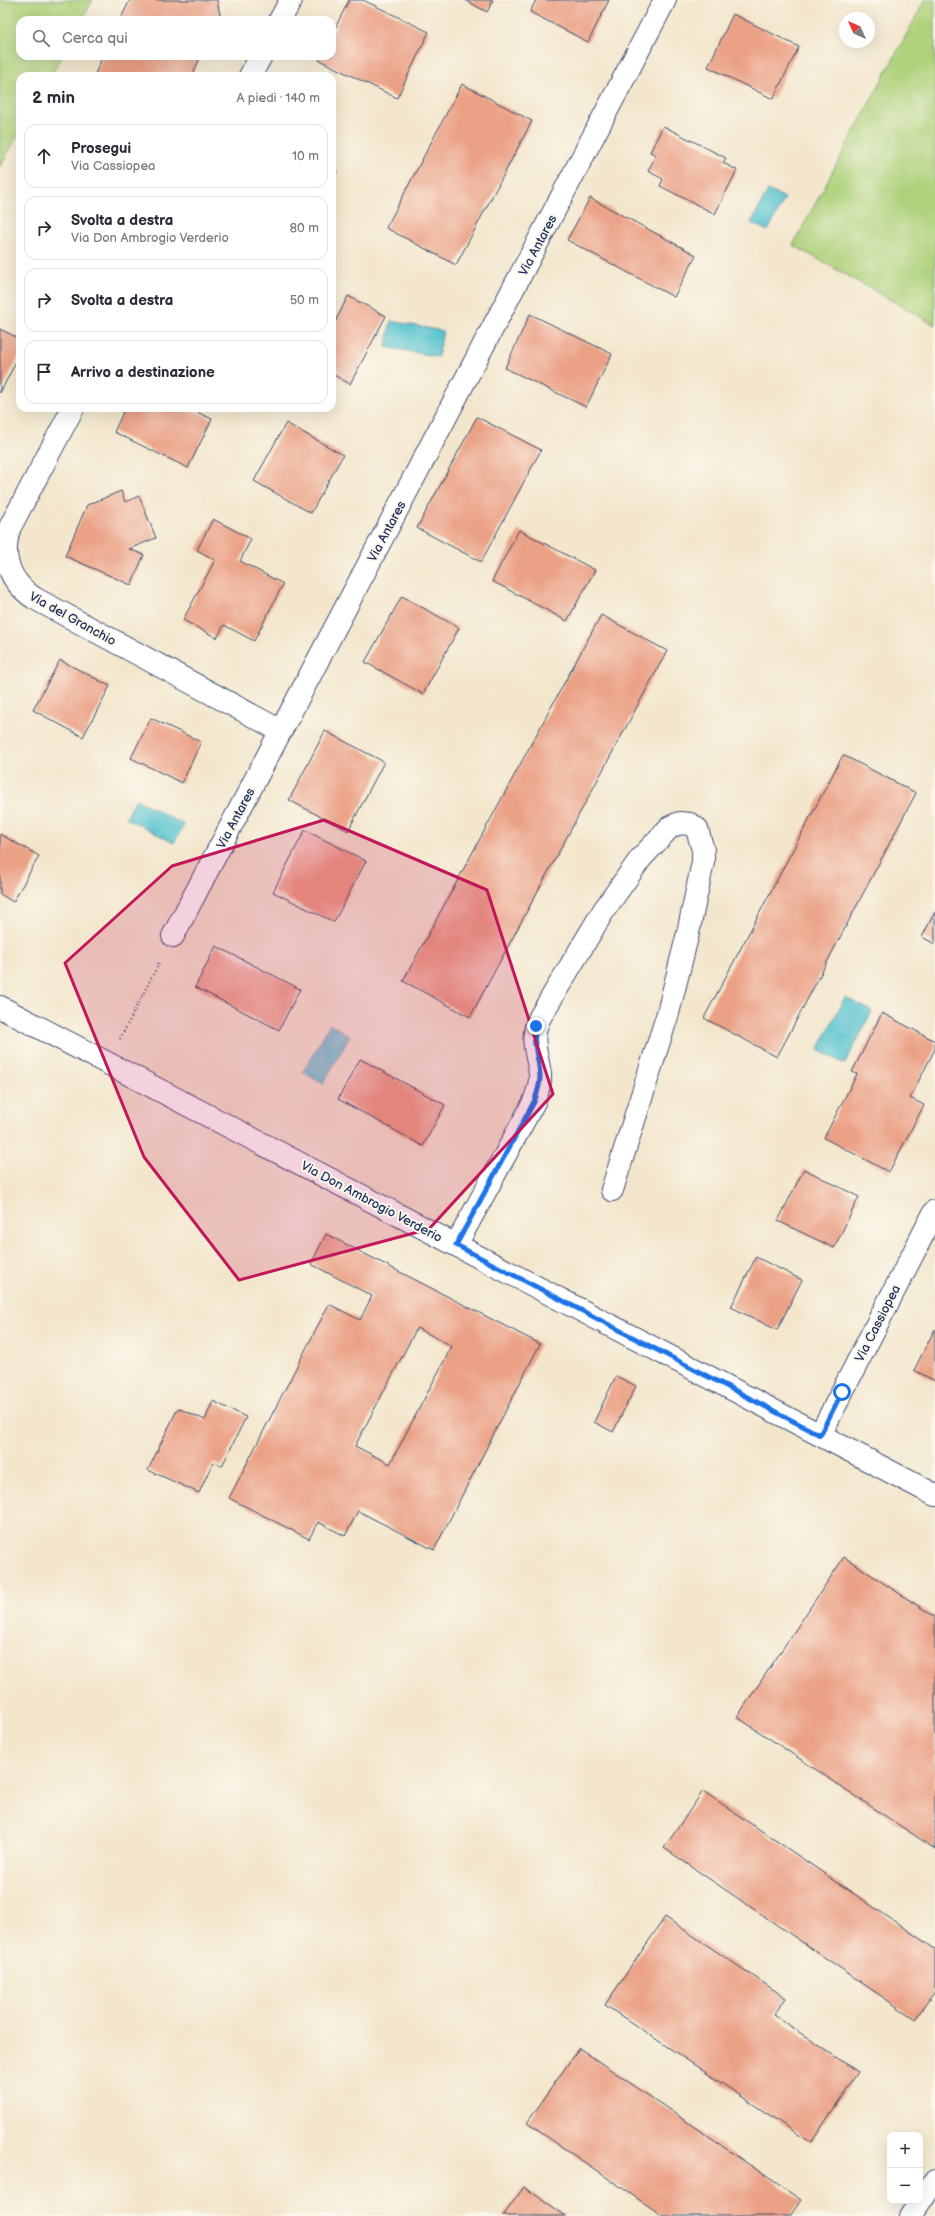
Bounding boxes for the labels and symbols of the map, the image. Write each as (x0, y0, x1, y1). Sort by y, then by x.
north arrow (839, 12, 875, 48)
street label: Via Antares (515, 212, 561, 279)
street label: Via Antares (364, 498, 410, 565)
street label: Via del Granchio (26, 588, 119, 649)
street label: Via Antares (213, 785, 259, 852)
route end (527, 1017, 545, 1035)
street label: Via Don Ambrogio Verderio (298, 1158, 445, 1246)
street label: Via Cassiopea (852, 1282, 904, 1365)
route start (833, 1383, 851, 1401)

